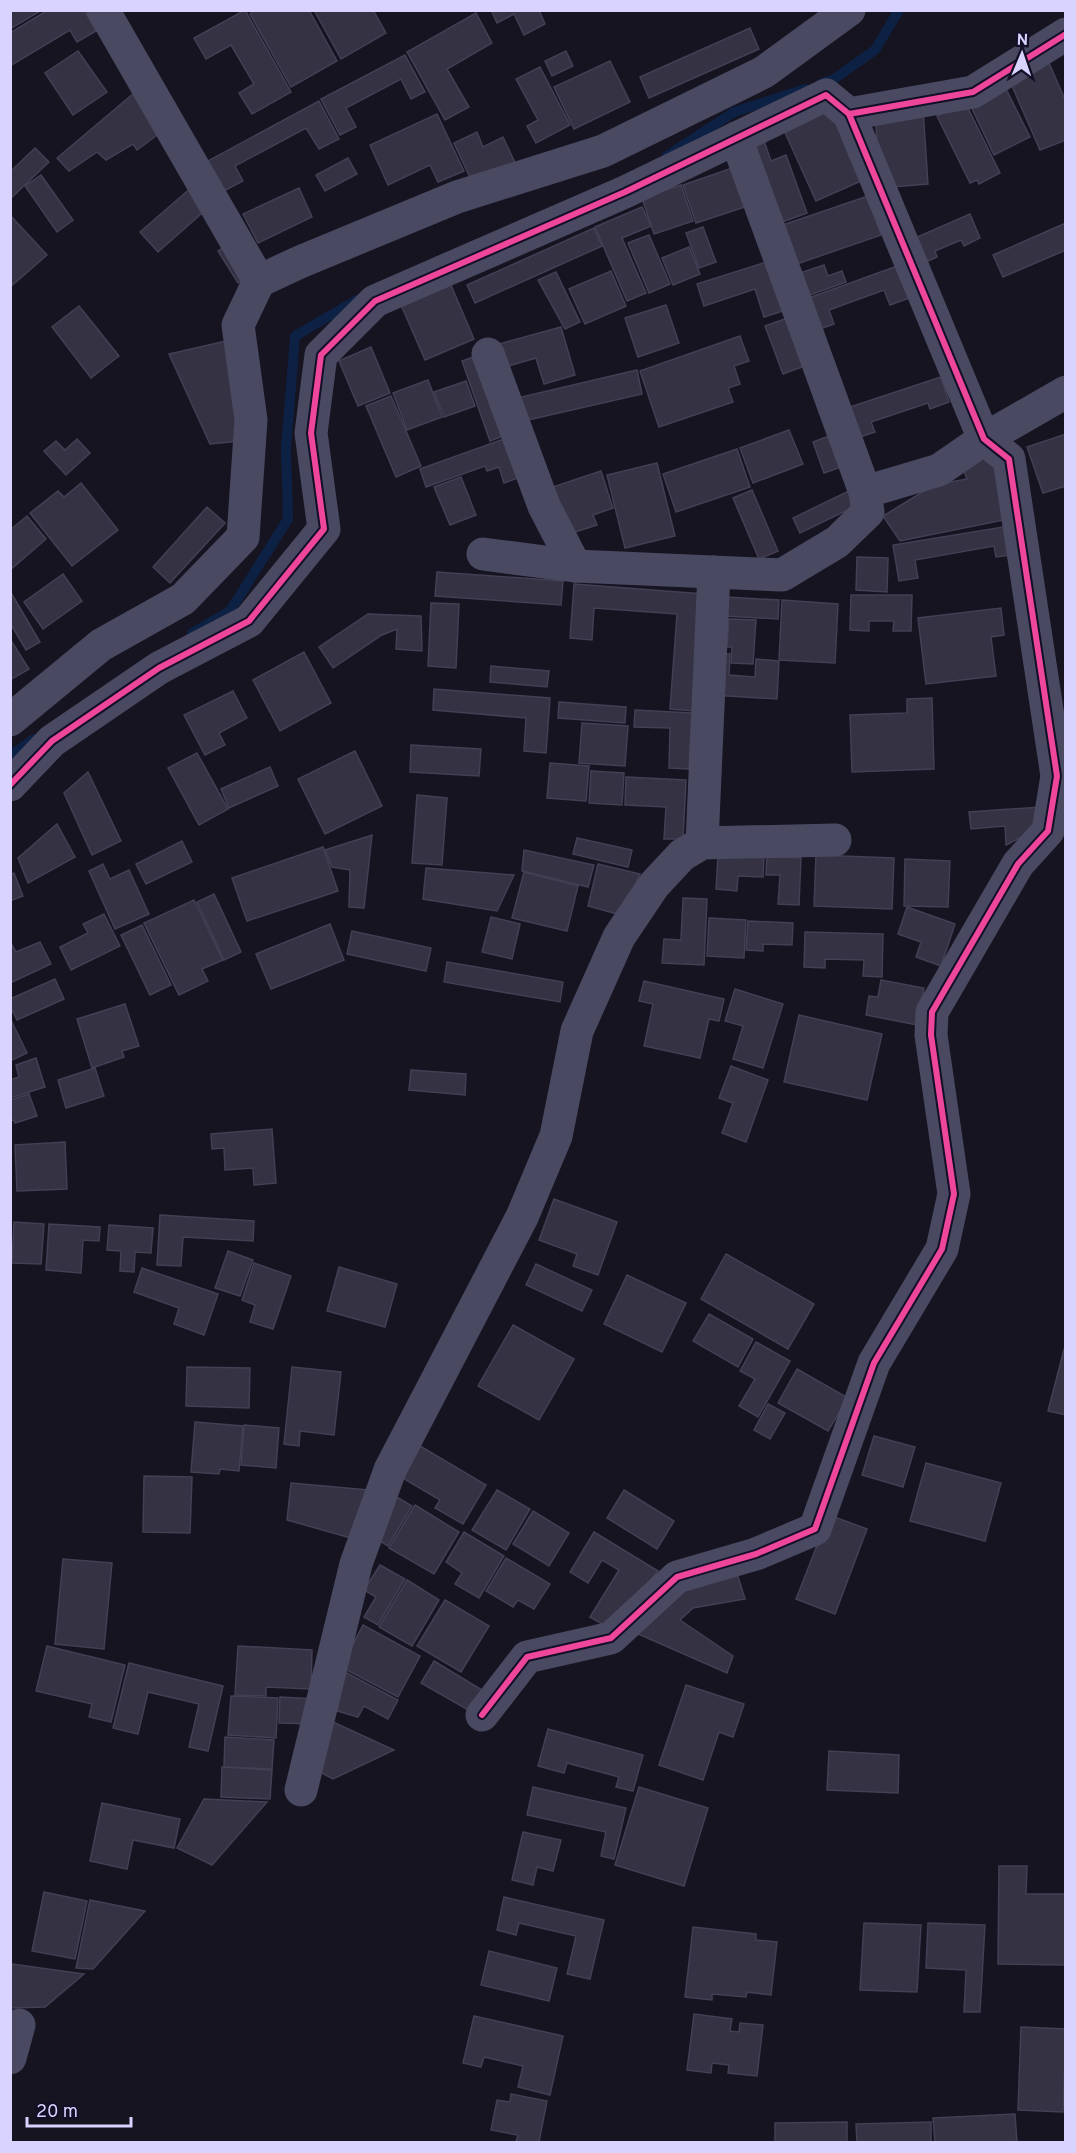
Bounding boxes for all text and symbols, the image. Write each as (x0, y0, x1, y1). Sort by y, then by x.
north arrow (992, 24, 1052, 84)
text: N (1016, 31, 1029, 51)
scale bar (27, 2090, 130, 2128)
text: 20 m (36, 2101, 78, 2124)

